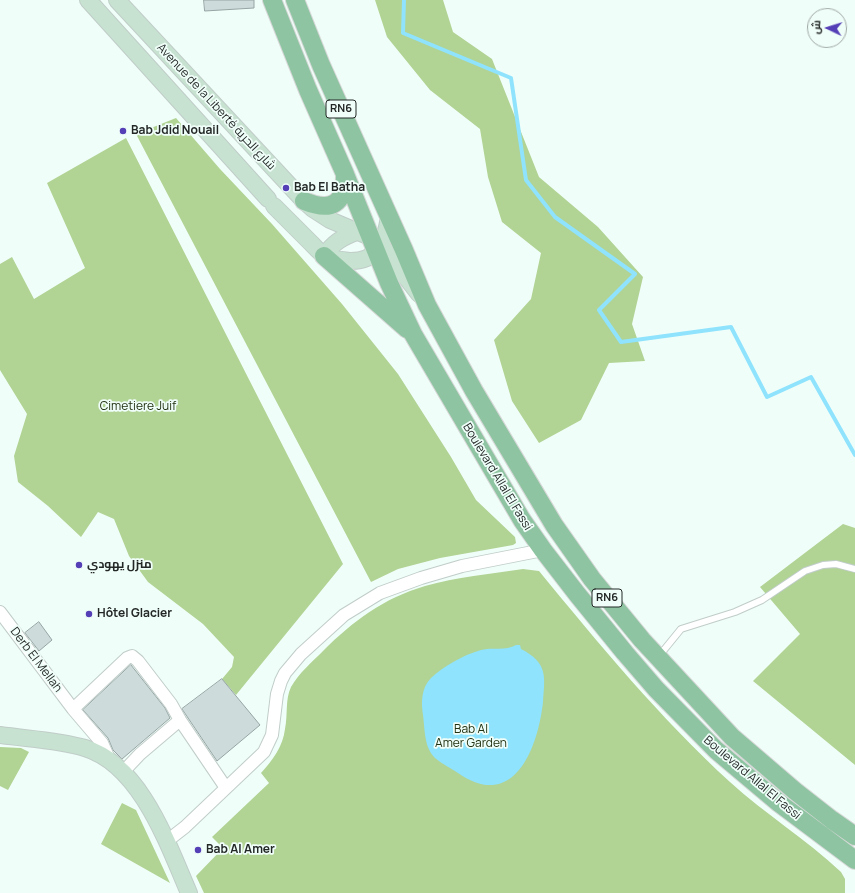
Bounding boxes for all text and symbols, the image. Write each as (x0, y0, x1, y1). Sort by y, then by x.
north arrow (807, 8, 847, 48)
text: ش (808, 20, 824, 35)
street label: Avenue de la Liberté شارع الحرية (154, 41, 278, 173)
road number: RN6 (326, 100, 356, 118)
place label: Bab Jdid Nouail (131, 124, 219, 138)
marker: Bab Jdid Nouail (118, 126, 128, 136)
place label: Bab El Batha (294, 181, 365, 195)
marker: Bab El Batha (281, 183, 291, 193)
park label: Cimetiere Juif (100, 400, 176, 414)
street label: Boulevard Allal El Fassi (459, 421, 535, 533)
place label: منزل يهودي (87, 558, 152, 572)
marker: منزل يهودي (74, 560, 84, 570)
road number: RN6 (592, 589, 622, 607)
place label: Hôtel Glacier (97, 607, 172, 621)
marker: Hôtel Glacier (84, 609, 94, 619)
street label: Derb El Mellah (7, 625, 65, 695)
park label: Bab Al Amer Garden (435, 723, 507, 751)
street label: Boulevard Allal El Fassi (701, 733, 803, 823)
place label: Bab Al Amer (206, 843, 275, 857)
marker: Bab Al Amer (193, 845, 203, 855)

